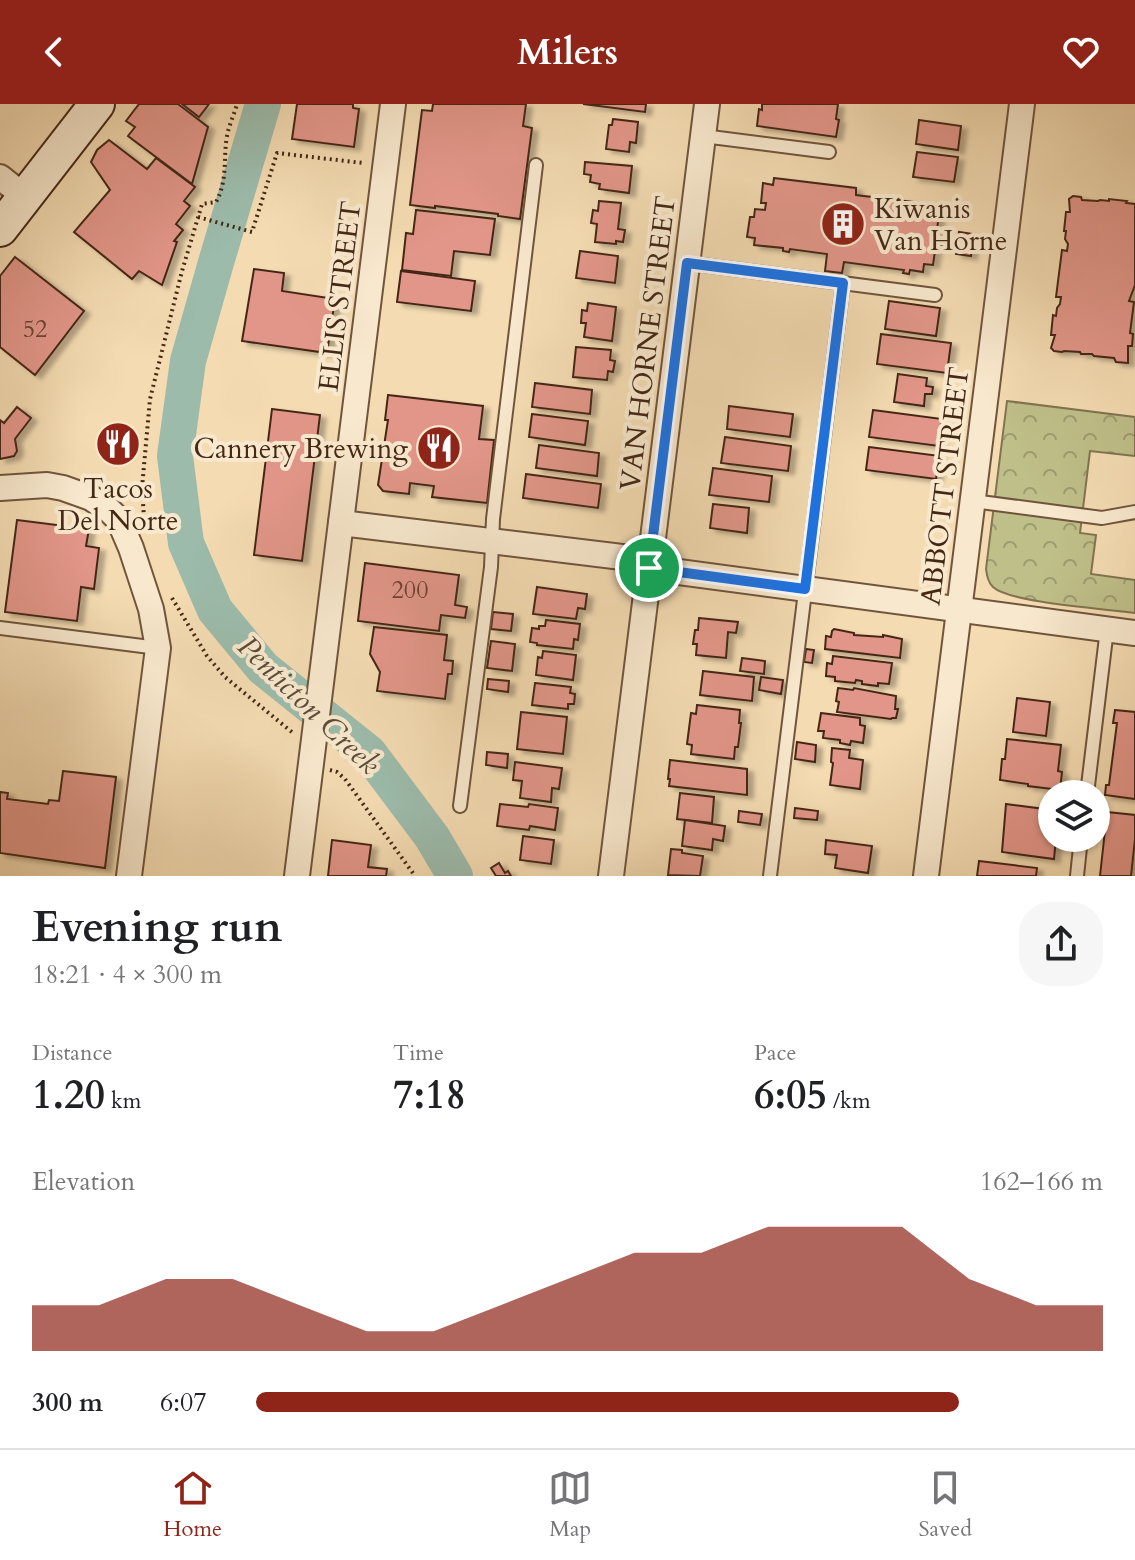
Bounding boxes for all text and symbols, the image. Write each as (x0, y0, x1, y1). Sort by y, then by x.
text: Milers (517, 28, 618, 77)
icon: back (32, 30, 76, 74)
icon: heart (1059, 30, 1103, 74)
place label: Kiwanis Van Horne (874, 190, 1008, 260)
street label: VAN HORNE STREET (611, 194, 685, 493)
street label: ELLIS STREET (309, 199, 371, 393)
building icon: Kiwanis Van Horne (819, 200, 867, 248)
house number: 52 (23, 313, 47, 346)
street label: ABBOTT STREET (912, 365, 978, 607)
restaurant icon: Tacos Del Norte (94, 420, 142, 468)
restaurant icon: Cannery Brewing (415, 424, 463, 472)
place label: Cannery Brewing (194, 430, 408, 468)
place label: Tacos Del Norte (58, 470, 178, 540)
pin (615, 534, 683, 602)
icon: arrive (627, 546, 671, 590)
house number: 200 (392, 574, 428, 607)
water label: Penticton Creek (228, 627, 389, 784)
map controls (1038, 780, 1110, 852)
button: layers (1038, 780, 1110, 852)
text: Evening run (32, 897, 282, 957)
button: share (1019, 902, 1103, 986)
text: 18:21 · 4 × 300 m (32, 957, 222, 992)
text: Distance (32, 1038, 112, 1068)
text: Time (393, 1038, 444, 1068)
text: Pace (754, 1038, 797, 1068)
text: 1.20 (32, 1068, 105, 1123)
text: 7:18 (393, 1068, 466, 1123)
text: 6:05 (754, 1068, 827, 1123)
text: km (105, 1086, 141, 1116)
text: /km (827, 1086, 871, 1116)
text: Elevation (32, 1164, 135, 1199)
text: 162–166 m (980, 1164, 1103, 1199)
text: 300 m (32, 1385, 103, 1420)
text: 6:07 (160, 1385, 207, 1420)
tab: Home (163, 1466, 222, 1544)
tab: Map (548, 1466, 592, 1544)
tab: Saved (919, 1466, 972, 1544)

